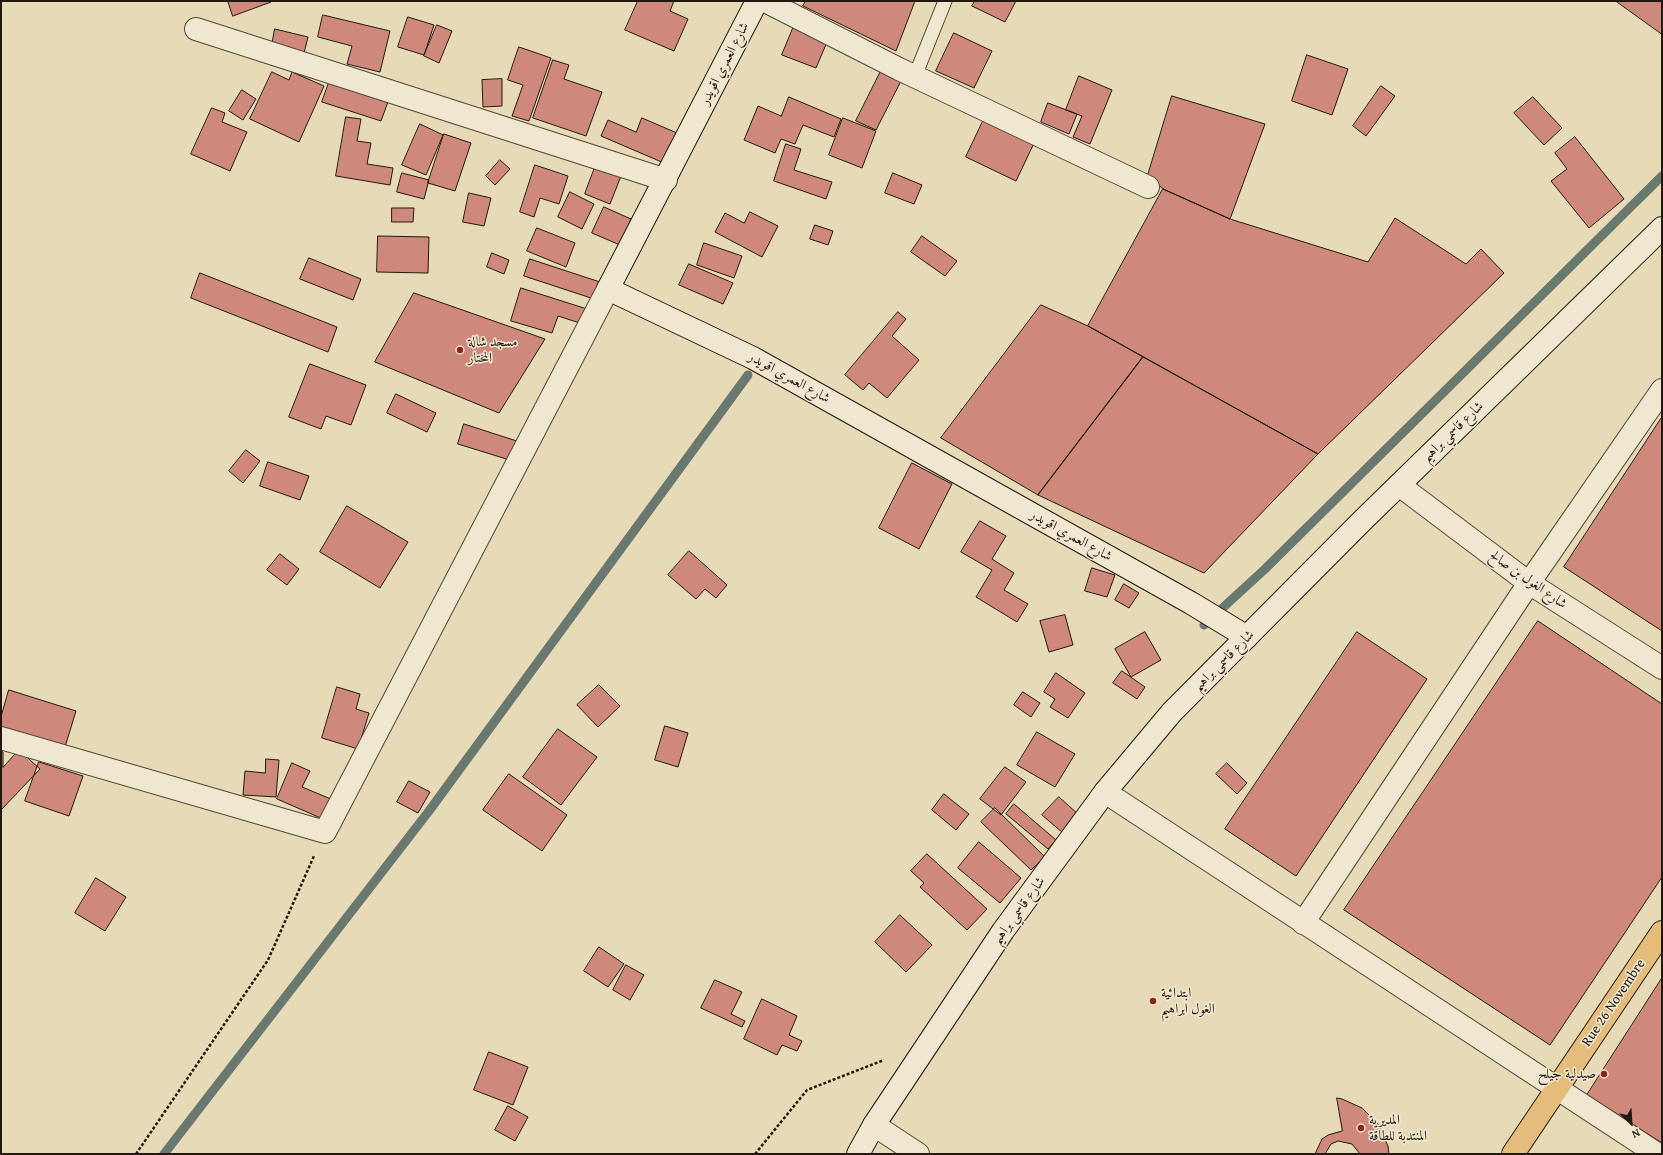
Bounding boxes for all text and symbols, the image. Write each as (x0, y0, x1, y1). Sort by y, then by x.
street label: شارع العمري اقويدر (697, 20, 753, 108)
place label: مسجد شالة المختار (468, 334, 517, 366)
marker: مسجد شالة المختار (455, 345, 465, 355)
street label: شارع العمري اقويدر (745, 349, 833, 407)
street label: شارع قاسمي براهيم (1419, 398, 1487, 466)
street label: شارع العمري اقويدر (1027, 507, 1115, 565)
street label: شارع الغول بن صالح (1486, 547, 1570, 613)
street label: شارع قاسمي براهيم (1190, 627, 1258, 695)
street label: شارع قاسمي براهيم (989, 874, 1049, 948)
street label: Rue 26 Novembre (1579, 956, 1649, 1050)
place label: ابتدائية الغول ابراهيم (1161, 985, 1215, 1018)
marker: ابتدائية الغول ابراهيم (1148, 996, 1158, 1006)
place label: صيدلية جيلح (1538, 1066, 1596, 1082)
marker: صيدلية جيلح (1599, 1069, 1609, 1079)
north arrow (1611, 1103, 1651, 1143)
place label: المديرية المنتدبة للطاقة (1369, 1112, 1427, 1144)
marker: المديرية المنتدبة للطاقة (1356, 1123, 1366, 1133)
text: N (1629, 1125, 1643, 1143)

